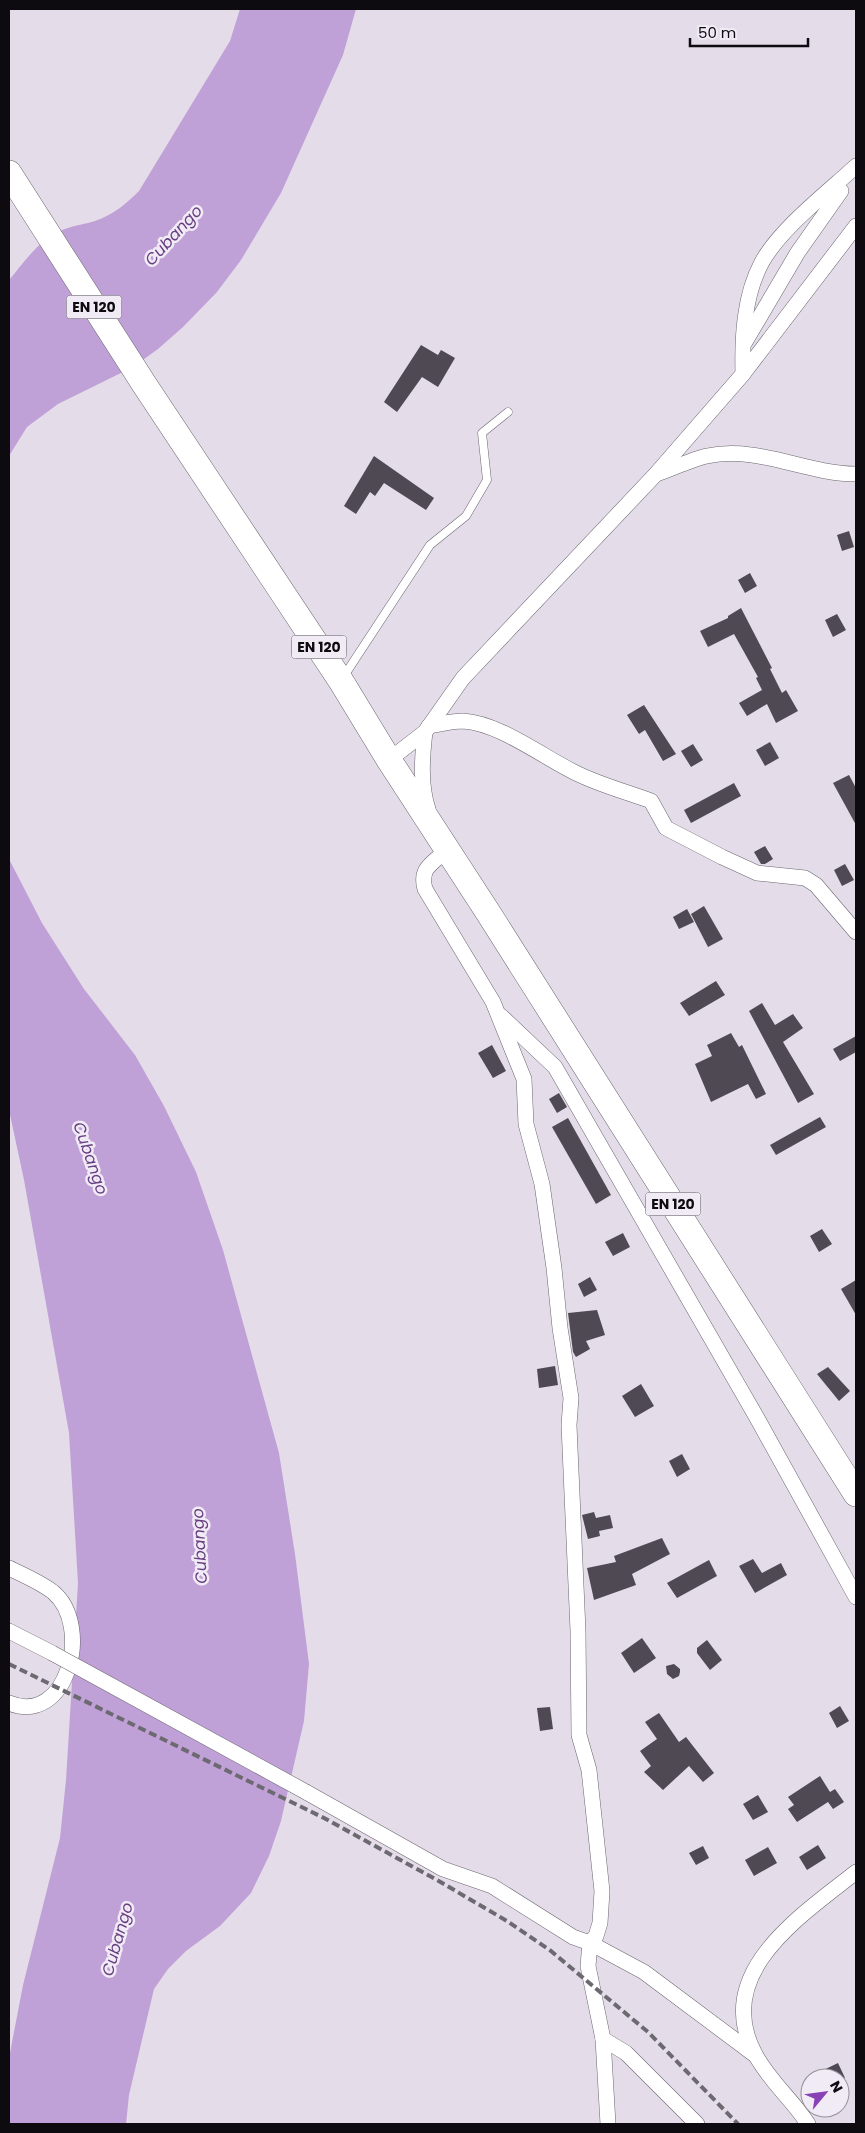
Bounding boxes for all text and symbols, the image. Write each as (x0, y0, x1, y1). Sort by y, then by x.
scale bar (690, 15, 808, 47)
text: 50 m (698, 22, 736, 43)
water label: Cubango (139, 200, 208, 271)
road number: EN 120 (66, 296, 122, 318)
road number: EN 120 (292, 636, 346, 659)
water label: Cubango (67, 1119, 114, 1198)
road number: EN 120 (646, 1192, 700, 1216)
water label: Cubango (186, 1508, 213, 1584)
water label: Cubango (96, 1900, 139, 1979)
north arrow (800, 2068, 850, 2118)
text: N (825, 2077, 848, 2096)

